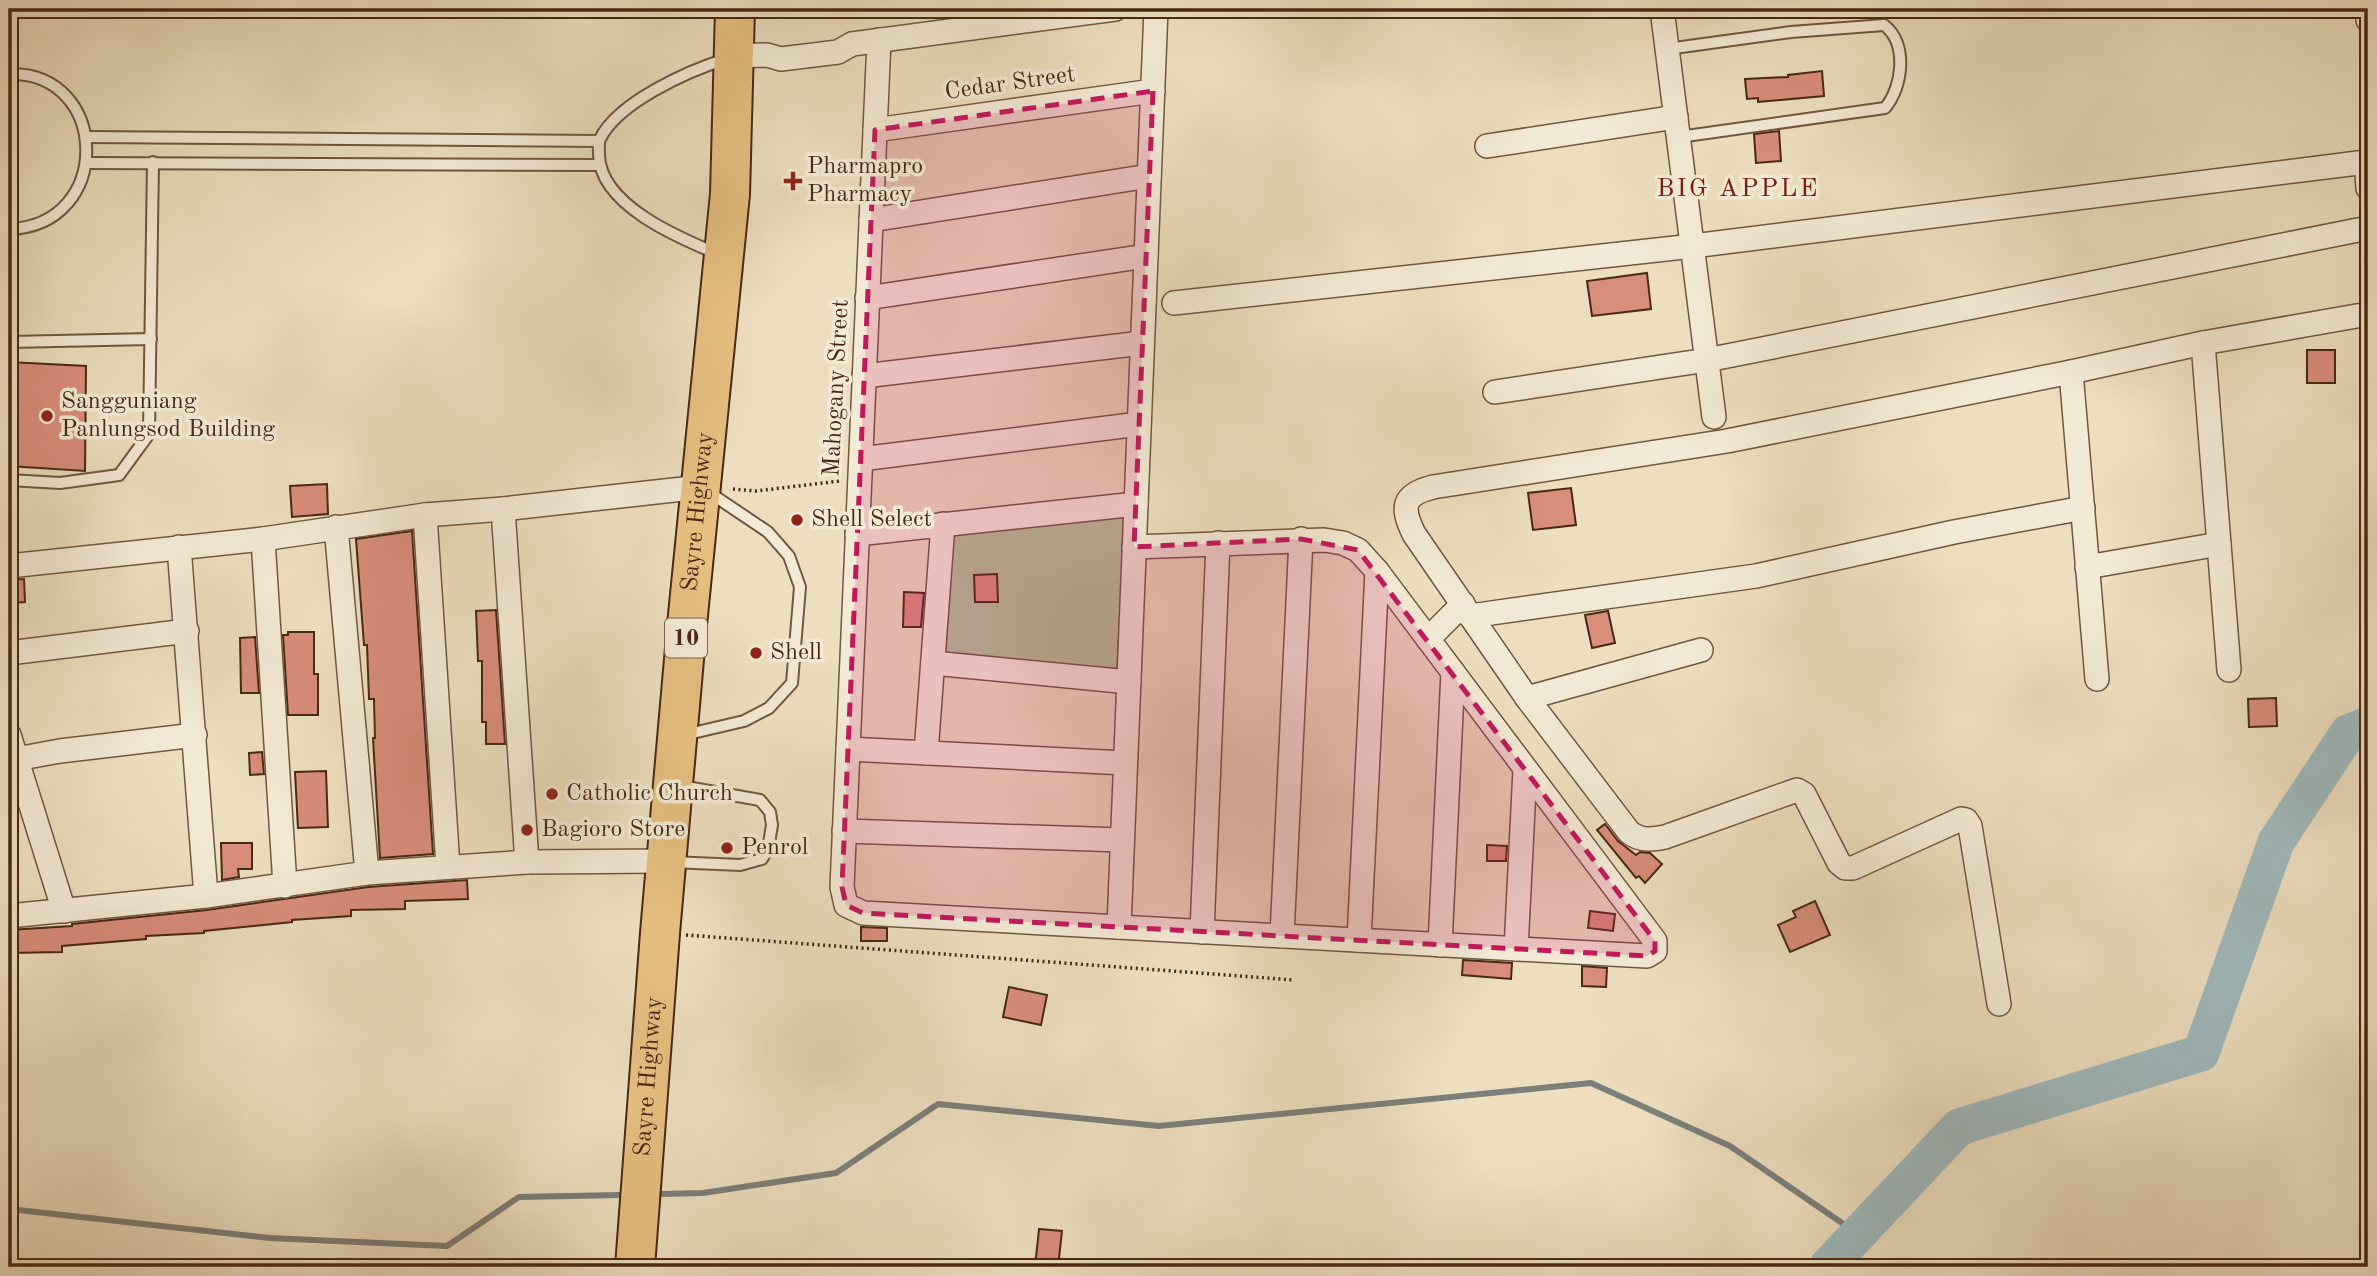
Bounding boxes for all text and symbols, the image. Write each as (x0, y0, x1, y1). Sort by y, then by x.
street label: Cedar Street (943, 63, 1077, 105)
place label: Pharmapro Pharmacy (807, 155, 923, 207)
marker: Pharmapro Pharmacy (785, 173, 801, 189)
district label: BIG APPLE (1657, 176, 1819, 202)
street label: Mahogany Street (820, 299, 854, 477)
place label: Sangguniang Panlungsod Building (61, 390, 275, 442)
marker: Sangguniang Panlungsod Building (39, 408, 55, 424)
street label: Sayre Highway (678, 430, 718, 593)
place label: Shell Select (811, 508, 932, 532)
marker: Shell Select (789, 512, 805, 528)
road number: 10 (665, 618, 707, 658)
place label: Shell (770, 641, 822, 665)
marker: Shell (748, 645, 764, 661)
place label: Catholic Church (566, 782, 733, 806)
marker: Catholic Church (544, 786, 560, 802)
place label: Bagioro Store (541, 818, 685, 842)
marker: Bagioro Store (519, 822, 535, 838)
place label: Penrol (741, 836, 808, 860)
marker: Penrol (719, 840, 735, 856)
street label: Sayre Highway (631, 995, 667, 1157)

